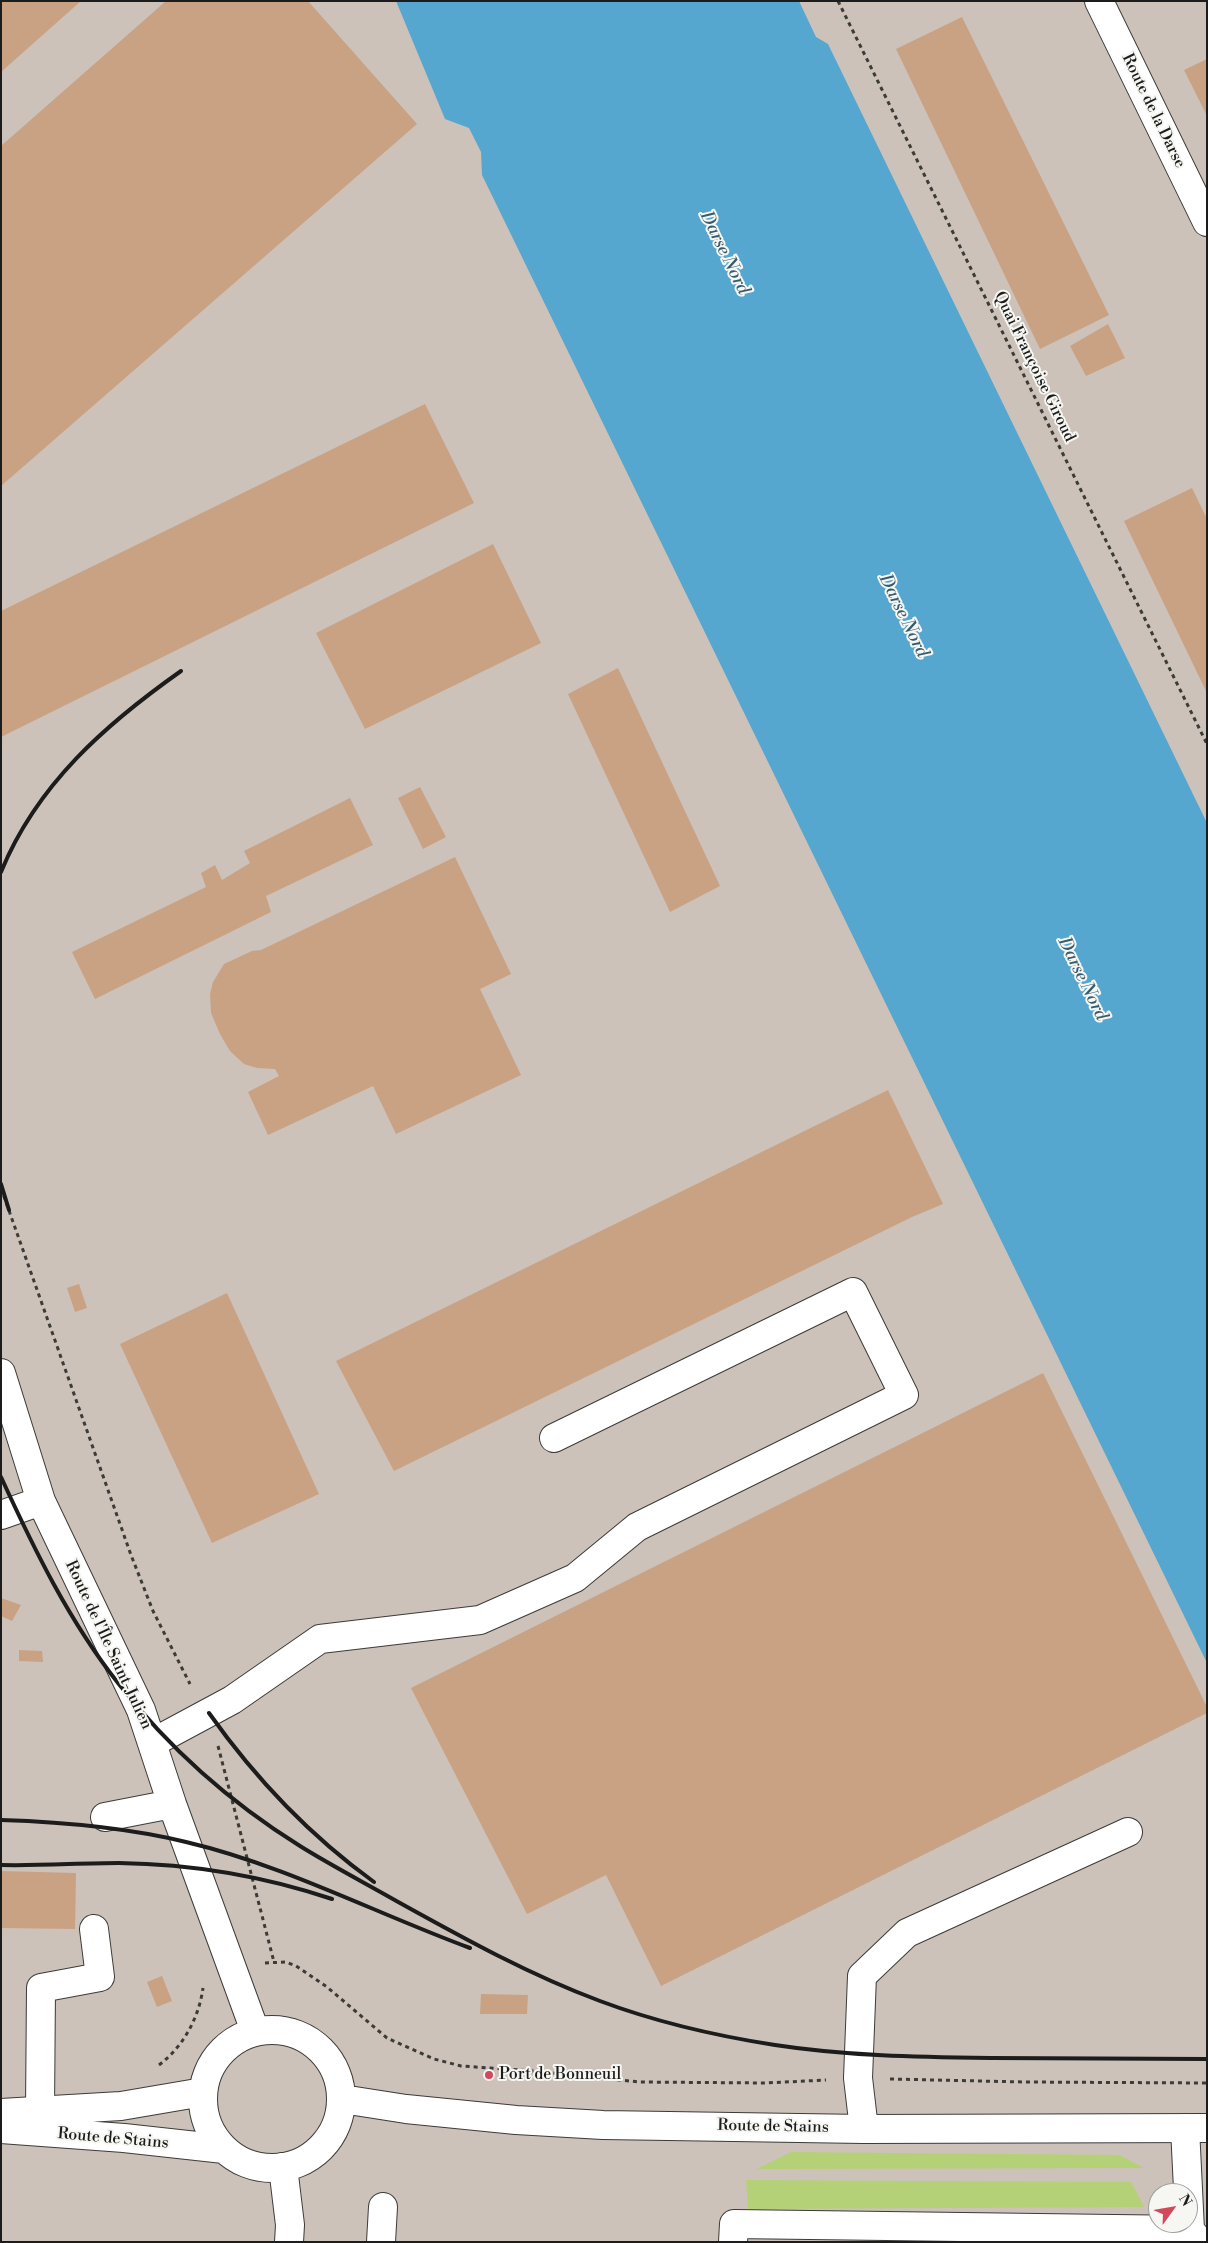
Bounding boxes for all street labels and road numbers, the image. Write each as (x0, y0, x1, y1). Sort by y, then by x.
street label: Route de la Darse (1117, 51, 1189, 171)
street label: Quai Françoise Giroud (989, 289, 1079, 445)
street label: Route de l'Île Saint-Julien (60, 1557, 156, 1733)
street label: Route de Stains (717, 2116, 829, 2138)
street label: Route de Stains (57, 2125, 169, 2153)

